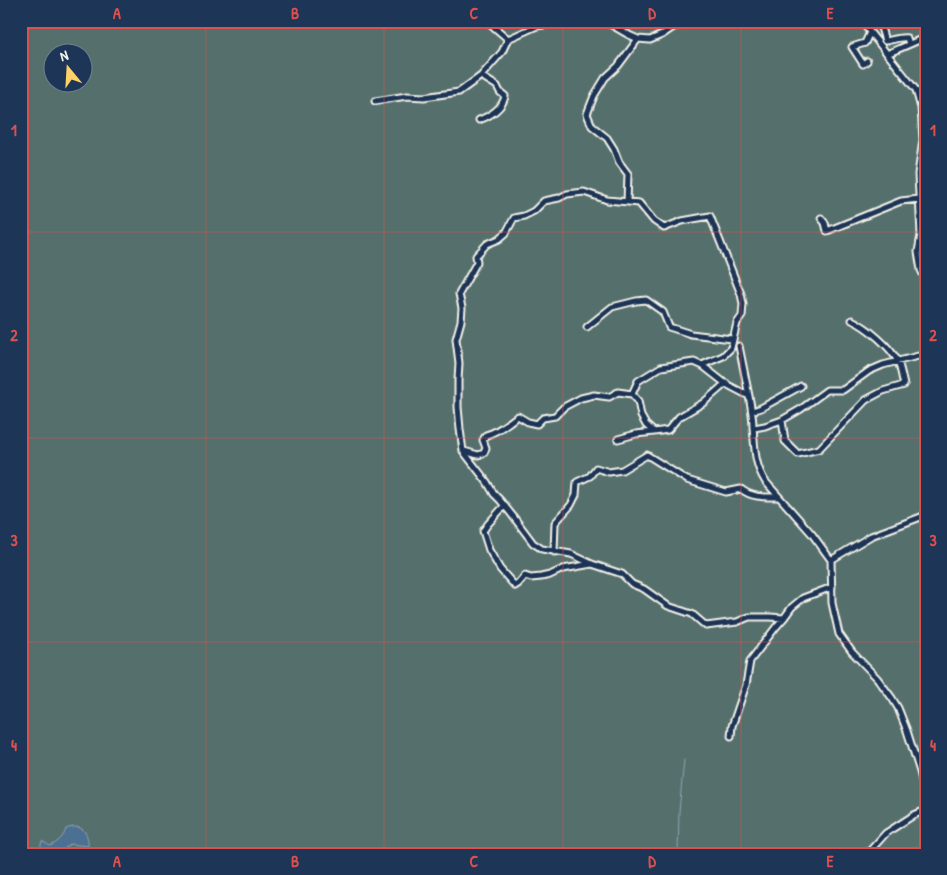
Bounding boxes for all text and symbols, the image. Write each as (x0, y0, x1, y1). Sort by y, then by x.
text: A (113, 2, 121, 24)
text: B (291, 2, 299, 24)
text: C (470, 2, 479, 24)
text: D (648, 2, 656, 24)
text: E (826, 2, 834, 24)
north arrow (42, 42, 92, 92)
text: N (57, 45, 71, 65)
text: 1 (11, 119, 17, 141)
text: 1 (930, 119, 936, 141)
text: 2 (10, 324, 18, 346)
text: 2 (929, 324, 937, 346)
text: 3 (10, 529, 18, 551)
text: 3 (929, 529, 937, 551)
text: 4 (11, 734, 17, 756)
text: 4 (930, 734, 936, 756)
text: A (113, 850, 121, 872)
text: B (291, 850, 299, 872)
text: C (470, 850, 479, 872)
text: D (648, 850, 656, 872)
text: E (826, 850, 834, 872)

